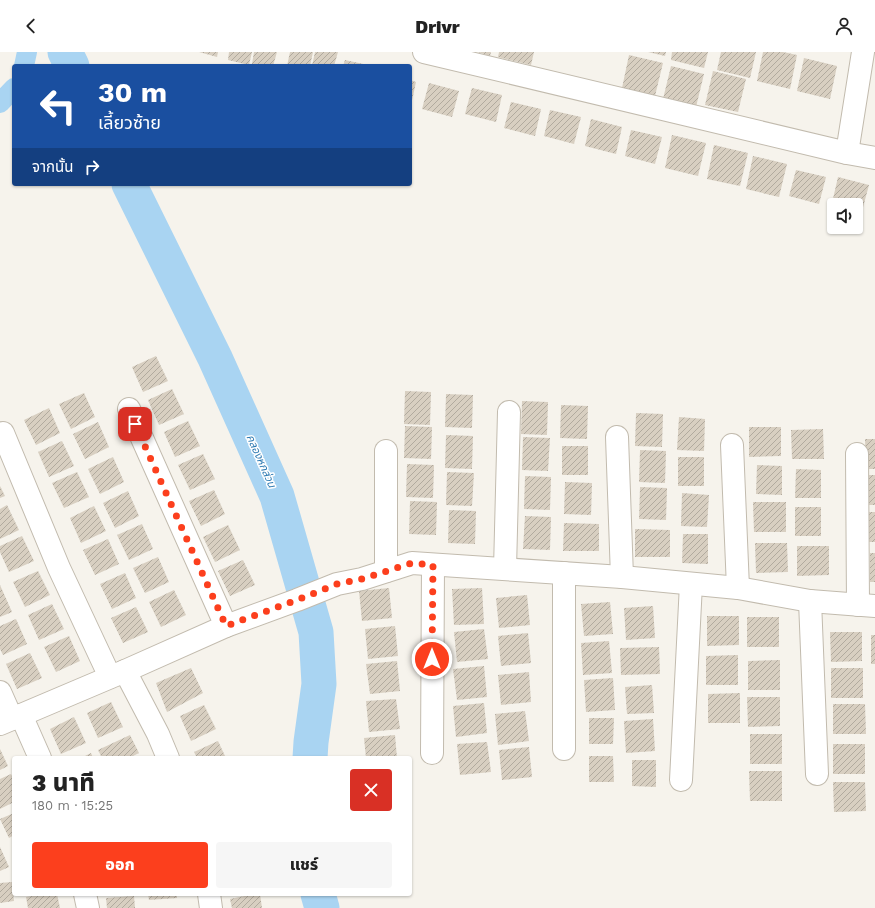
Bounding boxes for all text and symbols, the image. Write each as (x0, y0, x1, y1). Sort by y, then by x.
icon: back (20, 15, 42, 37)
icon: person (833, 15, 855, 37)
text: Drivr (415, 16, 460, 37)
text: 30 m (98, 76, 167, 109)
icon: left (32, 80, 84, 132)
text: เลี้ยวซ้าย (98, 112, 161, 133)
icon: right (81, 156, 103, 178)
text: จากนั้น (32, 158, 73, 176)
map controls (827, 198, 863, 234)
button: sound (827, 198, 863, 234)
pin (118, 407, 152, 441)
icon: arrive (124, 413, 146, 435)
water label: คลองหกส่วน (244, 432, 279, 491)
position arrow (411, 638, 453, 680)
text: 3 นาที (32, 769, 95, 797)
button: close (350, 769, 392, 811)
text: 180 m · 15:25 (32, 798, 113, 813)
button: ออก (32, 842, 208, 888)
button: แชร์ (216, 842, 392, 888)

